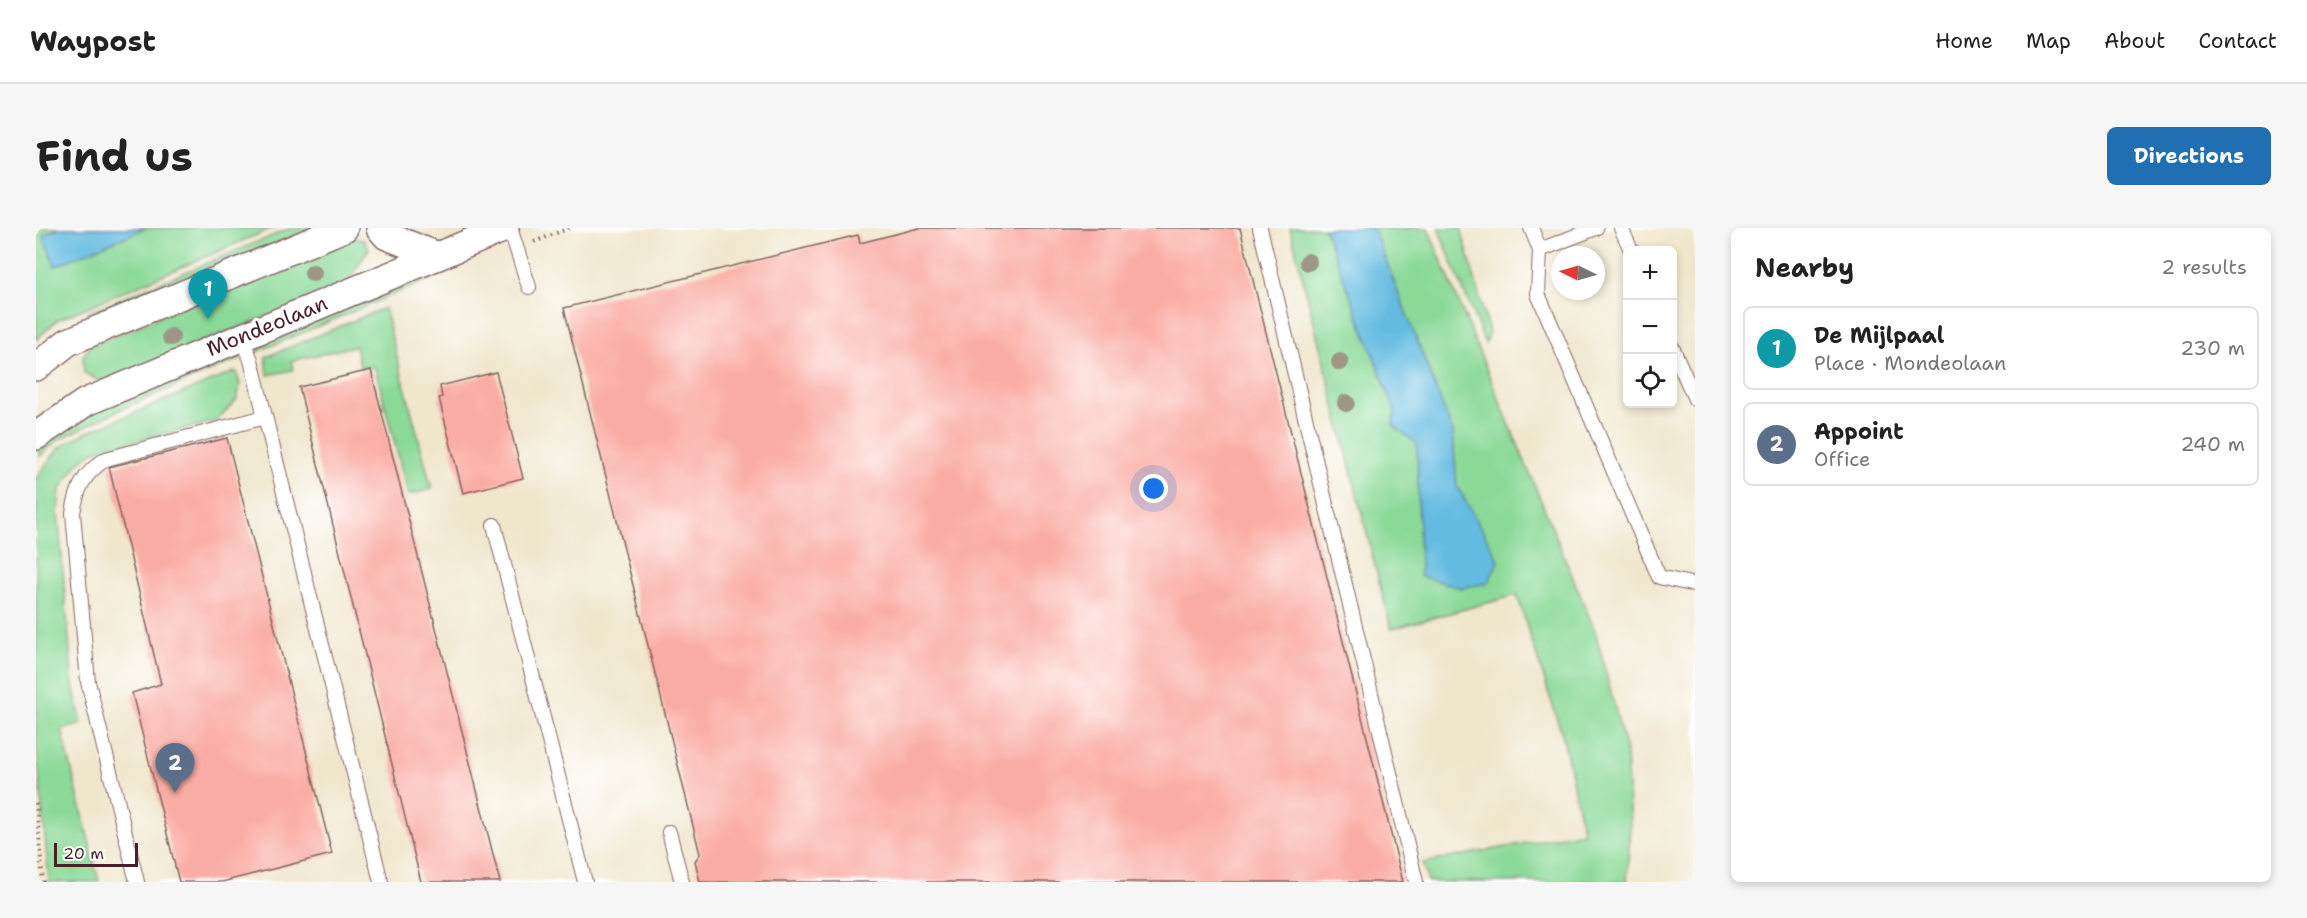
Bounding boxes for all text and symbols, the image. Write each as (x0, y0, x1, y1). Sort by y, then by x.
text: Waypost (30, 22, 156, 60)
text: Home (1935, 27, 1993, 55)
text: Map (2026, 27, 2071, 55)
text: About (2104, 27, 2165, 55)
text: Contact (2198, 27, 2277, 55)
button: Directions (2107, 127, 2271, 185)
text: Find us (36, 128, 193, 184)
north arrow (1551, 246, 1605, 300)
map controls (1623, 246, 1677, 408)
button: + (1623, 246, 1677, 300)
text: Nearby (1755, 250, 1854, 285)
text: 2 results (2161, 254, 2247, 280)
pin: 1 (188, 270, 228, 319)
street label: Mondeolaan (202, 289, 332, 363)
button: − (1623, 300, 1677, 354)
text: De Mijlpaal (1814, 321, 1944, 350)
text: 1 (1772, 335, 1781, 361)
text: 230 m (2180, 335, 2245, 361)
text: Place · Mondeolaan (1814, 350, 2006, 376)
button: locate (1623, 354, 1677, 408)
text: Appoint (1814, 417, 1904, 446)
text: 2 (1770, 431, 1784, 457)
text: 240 m (2180, 431, 2245, 457)
text: Office (1814, 446, 1870, 472)
your location (1139, 474, 1168, 503)
pin: 2 (156, 744, 194, 793)
scale bar (54, 840, 138, 868)
text: 20 m (63, 843, 104, 864)

